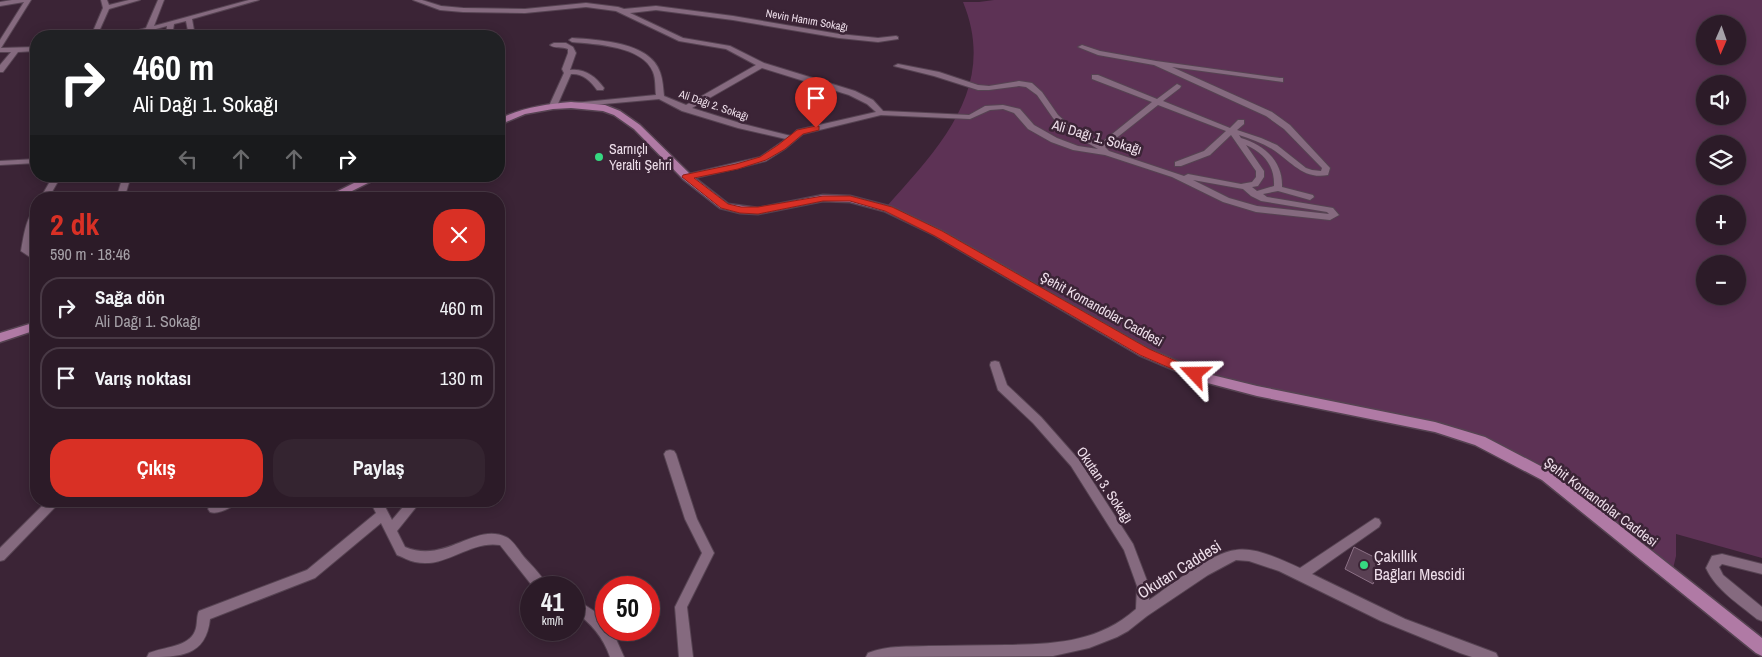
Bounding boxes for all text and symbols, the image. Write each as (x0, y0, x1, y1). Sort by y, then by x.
street label: Nevin Hanım Sokağı (765, 6, 849, 34)
north arrow (1696, 15, 1746, 65)
map controls (1696, 15, 1746, 305)
text: 460 m (133, 44, 214, 91)
icon: right (50, 50, 115, 115)
button: sound (1696, 75, 1746, 125)
pin (795, 77, 837, 128)
icon: arrive (802, 84, 830, 112)
street label: Ali Dağı 2. Sokağı (676, 86, 751, 123)
text: Ali Dağı 1. Sokağı (133, 89, 278, 119)
street label: Ali Dağı 1. Sokağı (1049, 115, 1144, 158)
button: layers (1696, 135, 1746, 185)
place label: Sarnıçlı Yeraltı Şehri (609, 140, 672, 174)
icon: left (174, 145, 202, 173)
icon: ahead (227, 145, 255, 173)
icon: ahead (280, 145, 308, 173)
icon: right (333, 145, 361, 173)
marker: Sarnıçlı Yeraltı Şehri (593, 151, 605, 163)
button: + (1696, 195, 1746, 245)
text: 2 dk (50, 204, 99, 244)
button: close (433, 209, 485, 261)
text: 590 m · 18:46 (50, 243, 130, 265)
button: − (1696, 255, 1746, 305)
street label: Şehit Komandolar Caddesi (1037, 268, 1167, 350)
text: Sağa dön (95, 284, 165, 310)
icon: right (52, 294, 80, 322)
text: 460 m (440, 295, 483, 321)
text: Ali Dağı 1. Sokağı (95, 310, 201, 332)
position arrow (1168, 347, 1220, 399)
icon: arrive (52, 364, 80, 392)
text: Varış noktası (95, 365, 191, 391)
text: 130 m (440, 365, 483, 391)
button: Çıkış (50, 439, 263, 497)
button: Paylaş (273, 439, 485, 497)
street label: Okutan 3. Sokağı (1073, 443, 1137, 527)
street label: Şehit Komandolar Caddesi (1541, 453, 1661, 551)
street label: Okutan Caddesi (1133, 535, 1225, 603)
place label: Çakıllık Bağları Mescidi (1374, 545, 1465, 585)
marker: Çakıllık Bağları Mescidi (1358, 559, 1370, 571)
speed limit sign: 50 (595, 576, 660, 641)
text: 41 (541, 585, 564, 619)
text: km/h (542, 613, 563, 629)

